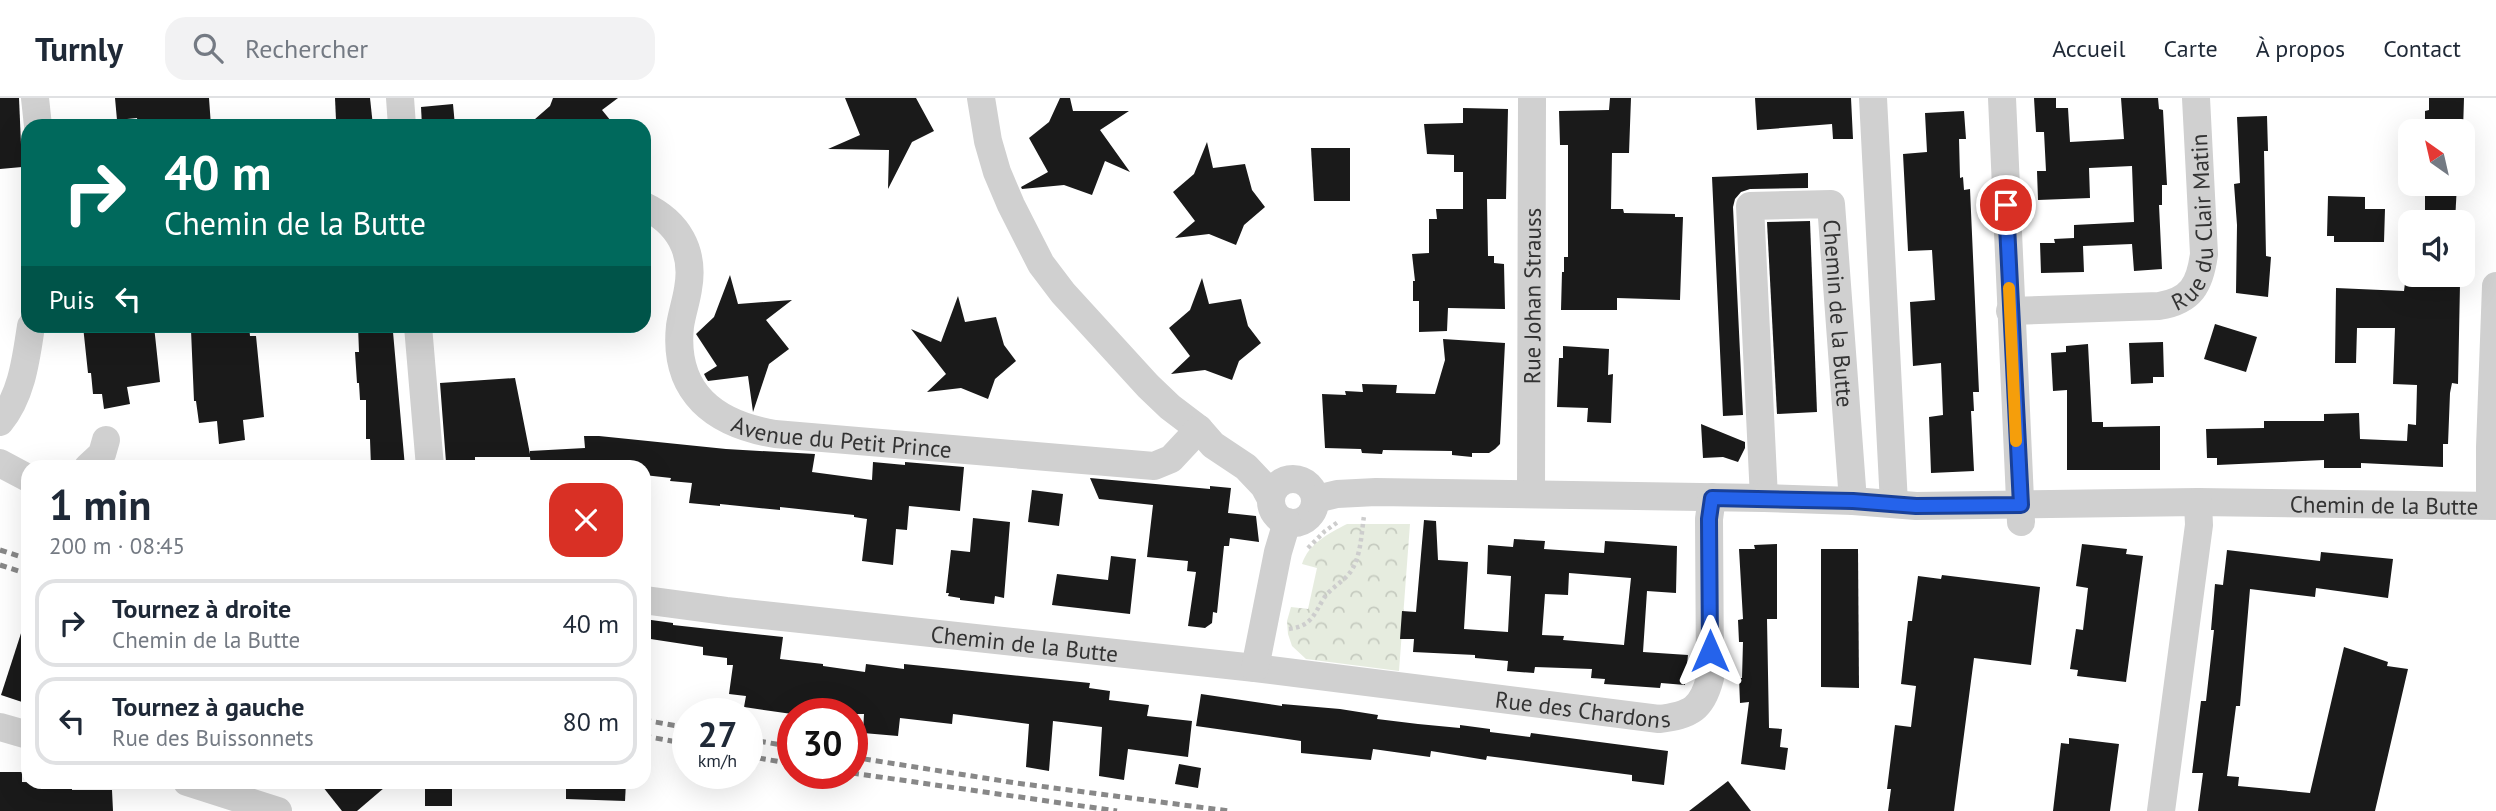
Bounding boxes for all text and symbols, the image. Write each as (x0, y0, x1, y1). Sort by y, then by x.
search box (165, 17, 655, 80)
text: Turnly (35, 27, 123, 70)
icon: search (189, 29, 227, 67)
text: Rechercher (245, 32, 368, 65)
text: Accueil (2052, 33, 2126, 64)
text: Carte (2164, 33, 2218, 64)
text: À propos (2256, 33, 2345, 64)
text: Contact (2383, 33, 2461, 64)
north arrow (2398, 119, 2474, 196)
map controls (2398, 119, 2475, 287)
street label: Rue du Clair Matin (2166, 133, 2219, 316)
text: 40 m (164, 140, 271, 204)
icon: right (49, 147, 140, 238)
pin (1976, 175, 2036, 235)
icon: arrive (1987, 186, 2025, 224)
text: Chemin de la Butte (164, 202, 426, 244)
street label: Rue Johan Strauss (1517, 208, 1546, 384)
button: sound (2398, 210, 2475, 287)
street label: Chemin de la Butte (1818, 218, 1861, 408)
icon: left (109, 280, 147, 318)
text: Puis (49, 283, 95, 316)
street label: Avenue du Petit Prince (728, 409, 953, 463)
text: 1 min (49, 477, 151, 532)
button: close (549, 483, 623, 557)
street label: Chemin de la Butte (2290, 489, 2478, 520)
text: 200 m · 08:45 (49, 531, 185, 560)
text: Tournez à droite (112, 592, 291, 625)
icon: right (53, 604, 91, 642)
text: 40 m (563, 607, 619, 640)
position arrow (1673, 614, 1747, 688)
street label: Chemin de la Butte (929, 619, 1120, 668)
text: Chemin de la Butte (112, 625, 300, 654)
street label: Rue des Chardons (1494, 684, 1672, 734)
text: Tournez à gauche (112, 690, 304, 723)
speed limit sign: 30 (777, 698, 868, 789)
icon: left (53, 702, 91, 740)
text: 80 m (563, 705, 619, 738)
text: 27 (698, 711, 737, 757)
text: Rue des Buissonnets (112, 723, 314, 752)
text: km/h (698, 749, 737, 772)

